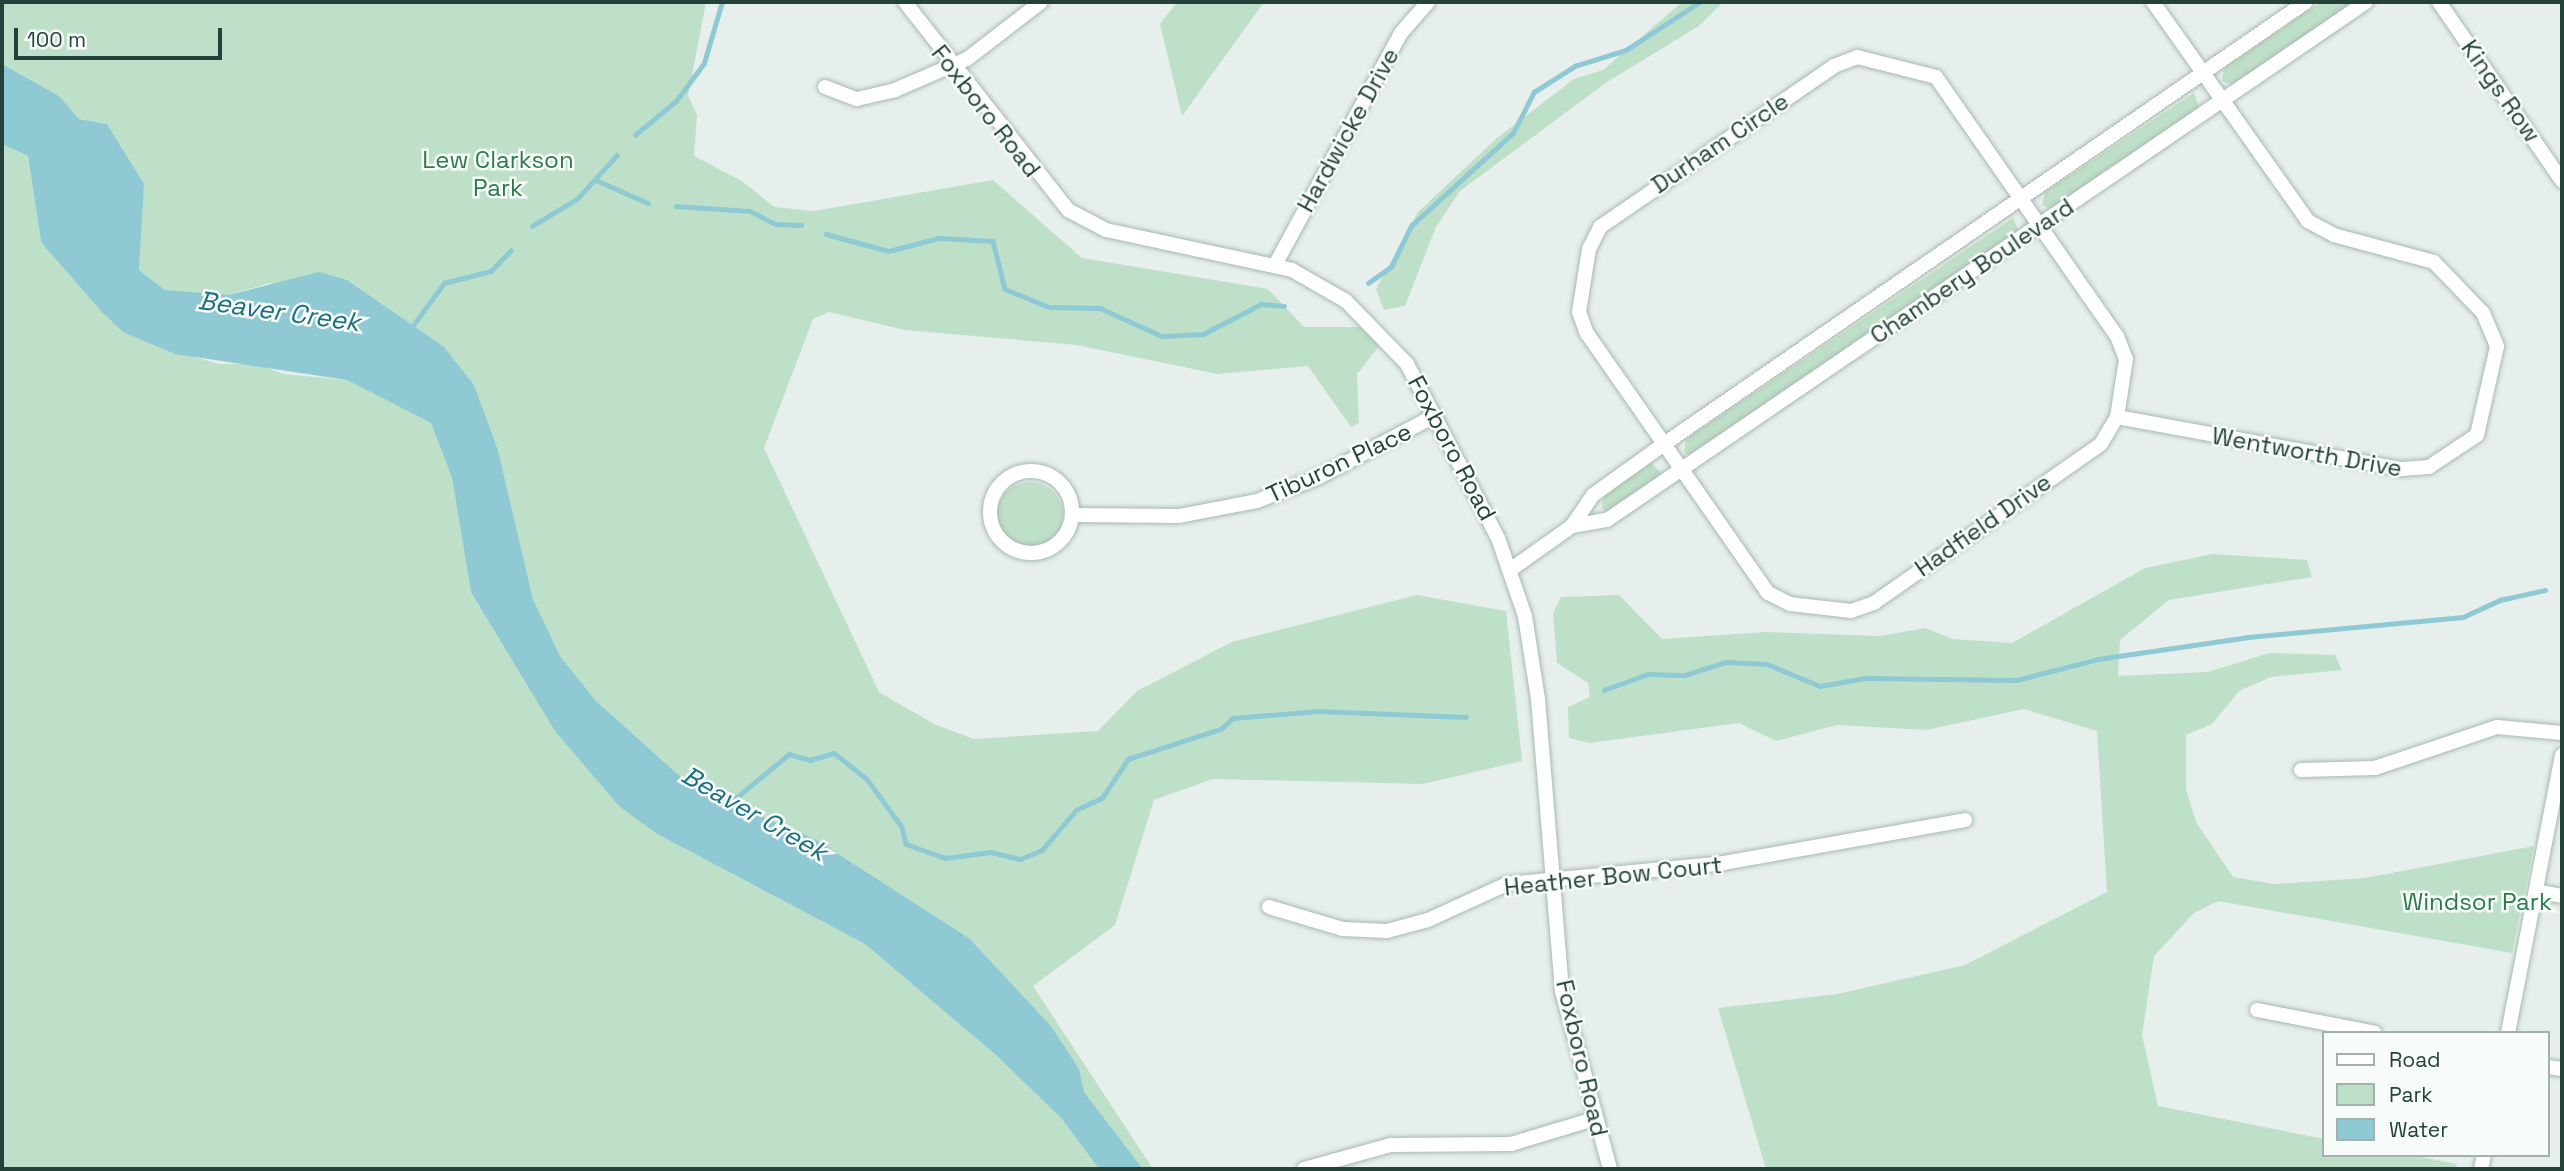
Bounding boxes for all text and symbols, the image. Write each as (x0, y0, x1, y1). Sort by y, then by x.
scale bar (18, 14, 226, 58)
text: 100 m (27, 26, 86, 53)
street label: Kings Row (2455, 34, 2547, 148)
street label: Foxboro Road (925, 39, 1047, 183)
street label: Hardwicke Drive (1291, 43, 1405, 217)
street label: Durham Circle (1646, 87, 1794, 199)
park label: Lew Clarkson Park (422, 146, 574, 202)
street label: Chambery Boulevard (1865, 192, 2079, 350)
water label: Beaver Creek (196, 285, 362, 339)
street label: Foxboro Road (1402, 371, 1502, 525)
street label: Tiburon Place (1262, 417, 1416, 509)
street label: Wentworth Drive (2210, 421, 2404, 483)
street label: Hadfield Drive (1909, 467, 2057, 583)
water label: Beaver Creek (676, 760, 832, 868)
street label: Heather Bow Court (1503, 850, 1723, 902)
park label: Windsor Park (2402, 888, 2552, 916)
street label: Foxboro Road (1550, 977, 1614, 1139)
legend (2322, 1031, 2550, 1157)
text: Road (2389, 1046, 2441, 1073)
text: Park (2389, 1081, 2433, 1108)
text: Water (2389, 1116, 2448, 1143)

